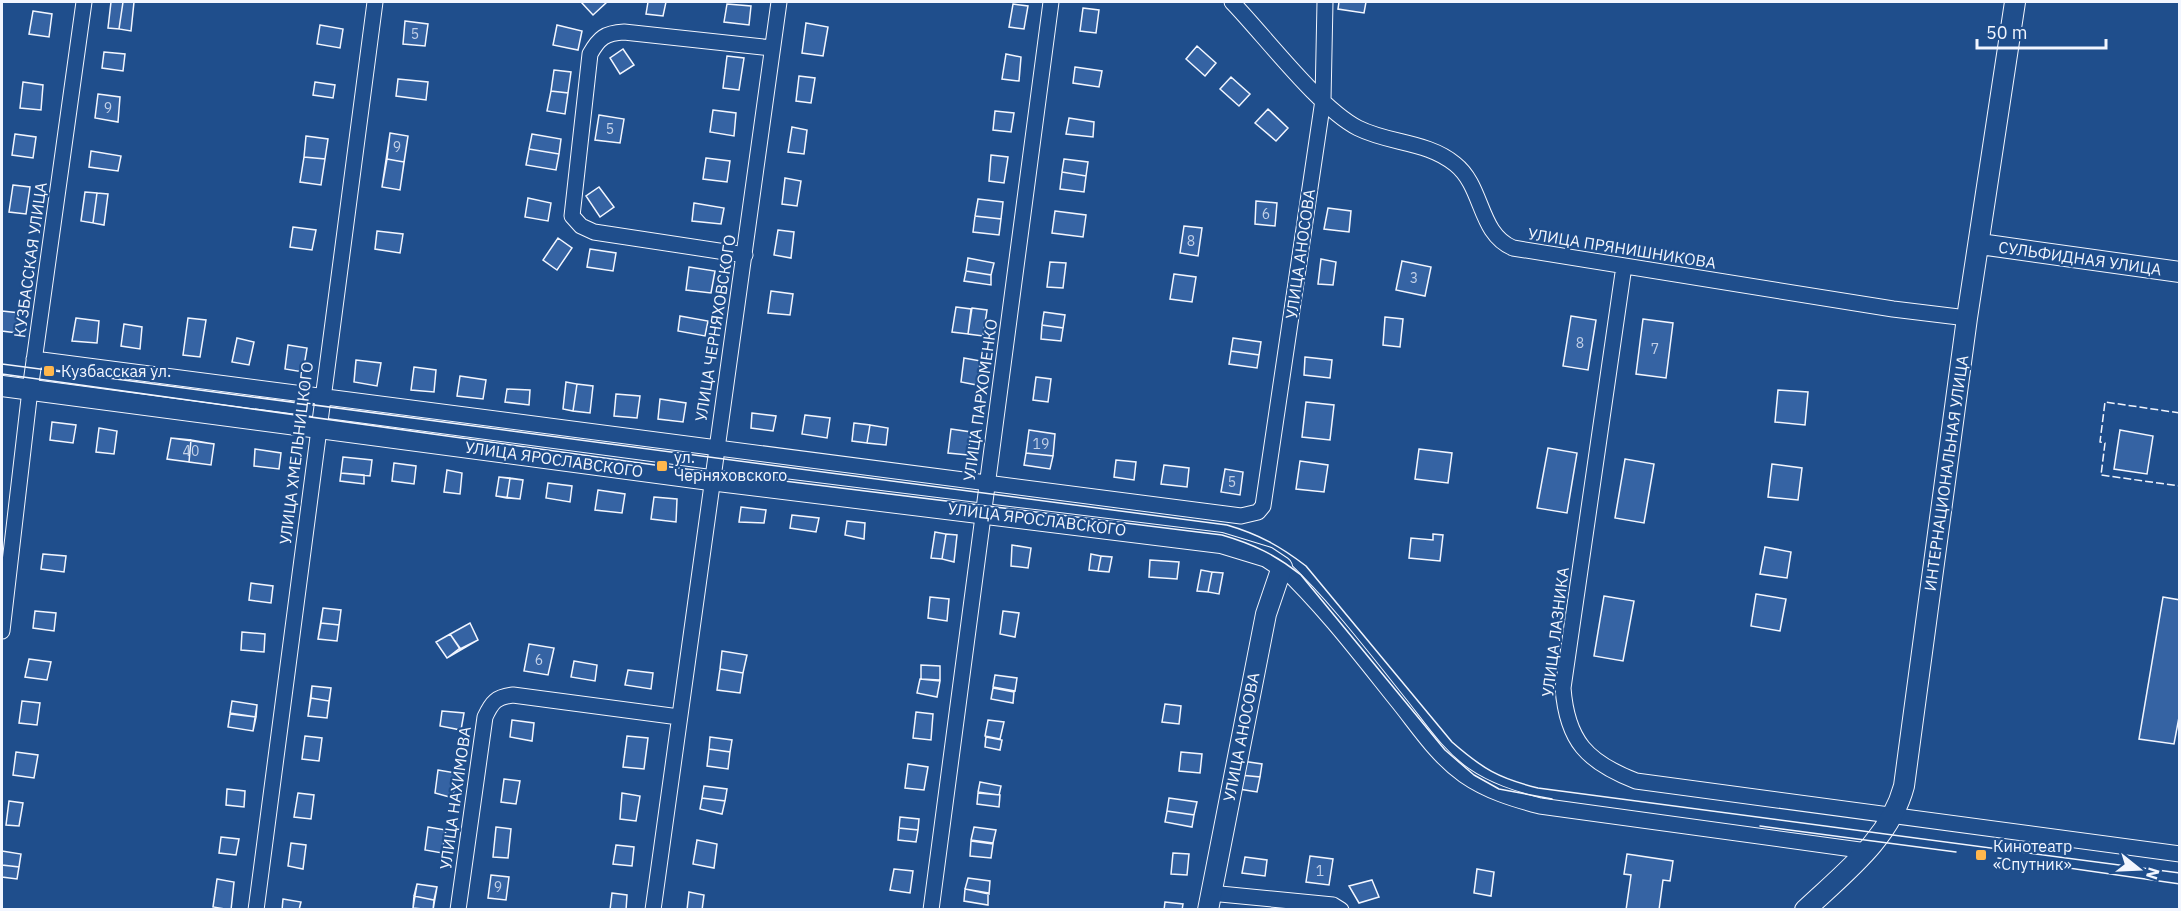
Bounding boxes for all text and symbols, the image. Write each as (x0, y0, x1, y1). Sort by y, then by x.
scale bar (1977, 12, 2106, 50)
text: 50 m (1986, 21, 2028, 44)
house number: 5 (411, 25, 419, 43)
house number: 9 (104, 99, 112, 117)
house number: 5 (606, 120, 614, 138)
house number: 9 (393, 138, 401, 156)
street label: КУЗБАССКАЯ УЛИЦА (9, 181, 51, 339)
street label: УЛИЦА АНОСОВА (1281, 188, 1319, 320)
house number: 6 (1262, 205, 1270, 223)
street label: УЛИЦА ПРЯНИШНИКОВА (1526, 223, 1718, 273)
house number: 8 (1187, 232, 1195, 250)
street label: УЛИЦА ЧЕРНЯХОВСКОГО (690, 233, 740, 423)
street label: СУЛЬФИДНАЯ УЛИЦА (1997, 237, 2163, 279)
house number: 3 (1410, 269, 1418, 287)
street label: УЛИЦА ПАРХОМЕНКО (959, 318, 1001, 482)
house number: 8 (1576, 334, 1584, 352)
house number: 7 (1651, 340, 1659, 358)
street label: ИНТЕРНАЦИОНАЛЬНАЯ УЛИЦА (1920, 354, 1972, 592)
street label: УЛИЦА ХМЕЛЬНИЦКОГО (275, 360, 317, 546)
place label: Кузбасская ул. (61, 361, 171, 381)
marker: Кузбасская ул. (42, 364, 56, 378)
house number: 19 (1033, 435, 1049, 453)
street label: УЛИЦА ЯРОСЛАВСКОГО (464, 437, 644, 481)
house number: 40 (183, 442, 199, 460)
place label: ул. Черняховского (674, 447, 787, 485)
marker: ул. Черняховского (655, 459, 669, 473)
house number: 5 (1228, 473, 1236, 491)
street label: УЛИЦА ЯРОСЛАВСКОГО (947, 498, 1127, 540)
street label: УЛИЦА ЛАЗНИКА (1537, 566, 1573, 698)
house number: 6 (535, 651, 543, 669)
street label: УЛИЦА АНОСОВА (1219, 671, 1263, 803)
street label: УЛИЦА НАХИМОВА (435, 725, 475, 871)
place label: Кинотеатр «Спутник» (1993, 836, 2072, 874)
north arrow (2109, 839, 2169, 899)
marker: Кинотеатр «Спутник» (1974, 848, 1988, 862)
house number: 1 (1316, 862, 1324, 880)
text: N (2142, 865, 2165, 882)
house number: 9 (494, 878, 502, 896)

